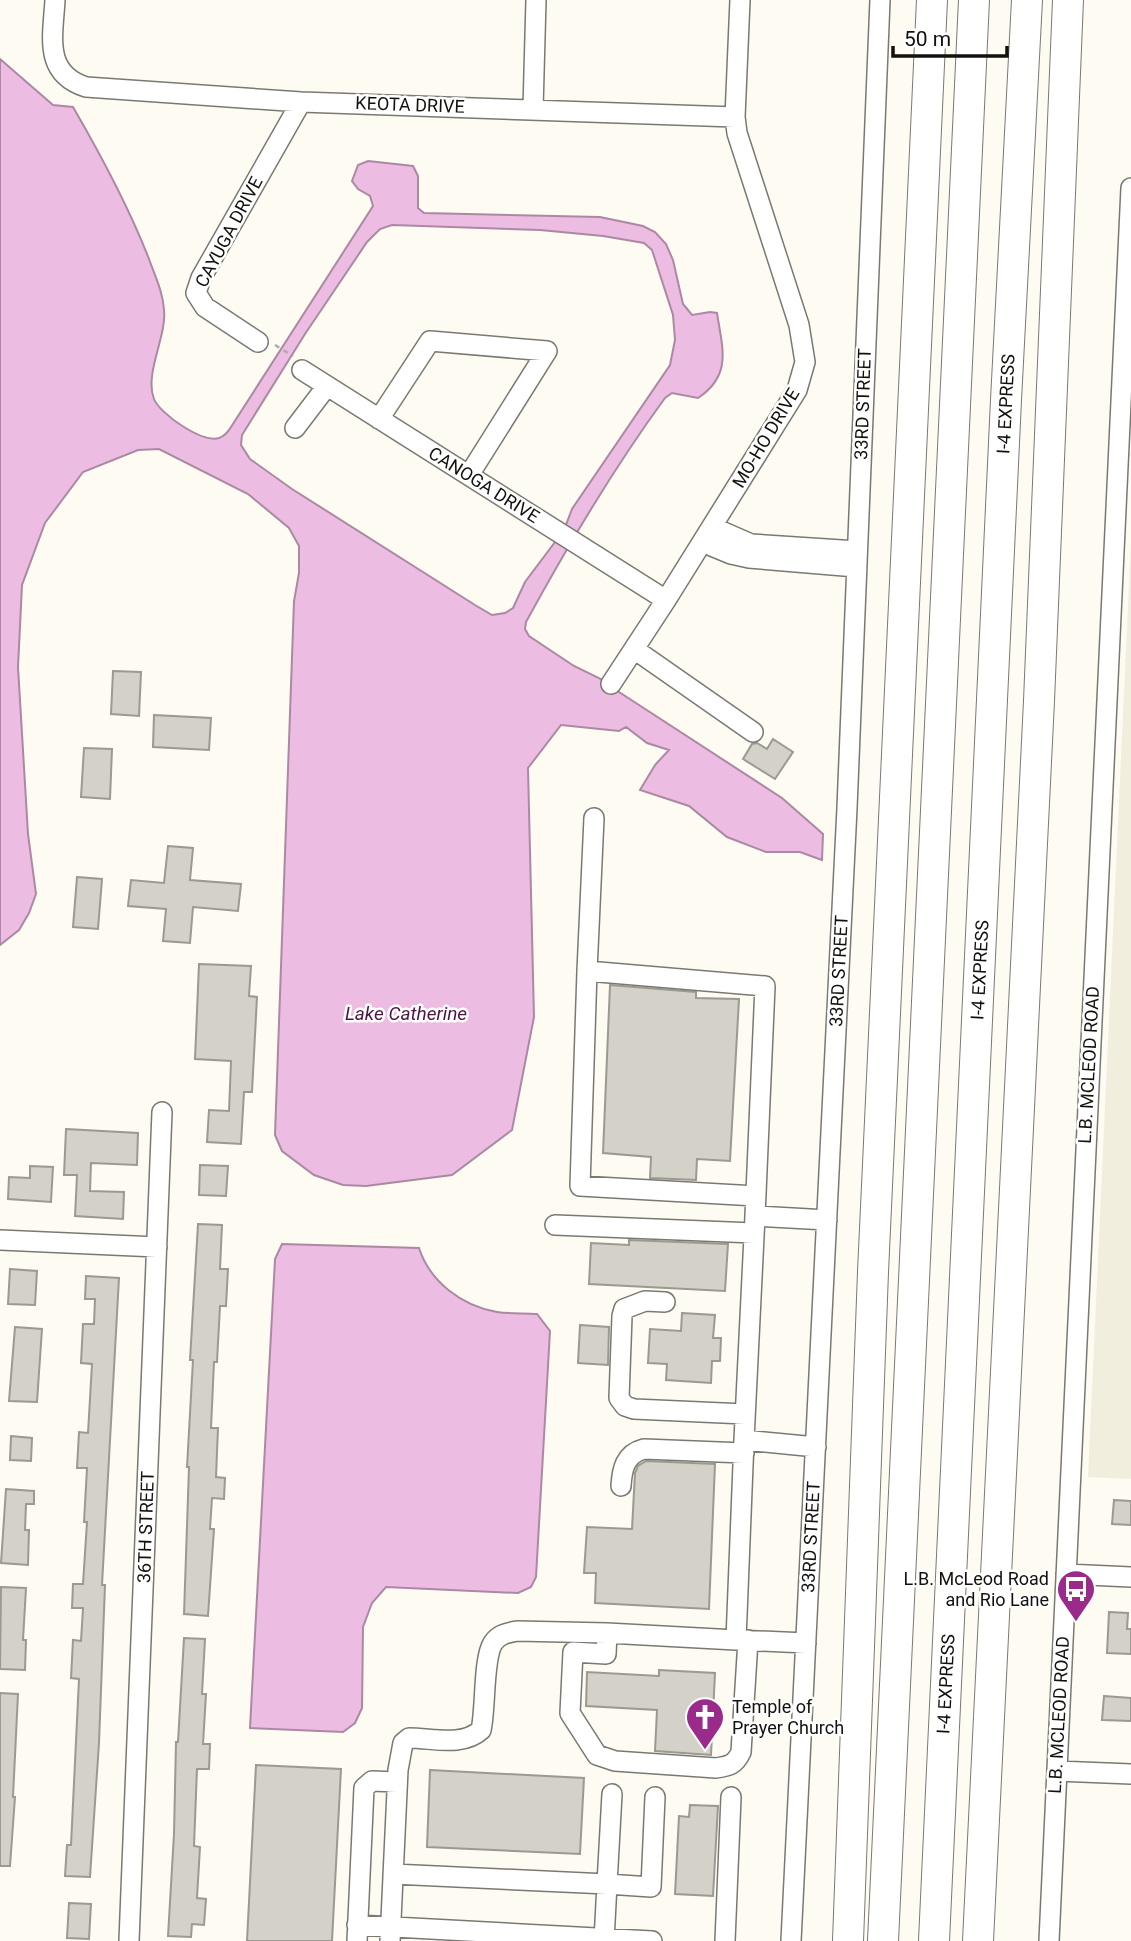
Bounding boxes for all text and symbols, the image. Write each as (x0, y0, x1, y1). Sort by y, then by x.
scale bar (893, 14, 1007, 58)
text: 50 m (904, 27, 951, 51)
street label: KEOTA DRIVE (355, 92, 465, 117)
street label: CAYUGA DRIVE (191, 173, 267, 291)
street label: 33RD STREET (850, 348, 875, 460)
street label: I-4 EXPRESS (992, 353, 1019, 454)
street label: MO-HO DRIVE (728, 384, 803, 491)
street label: CANOGA DRIVE (425, 442, 544, 527)
street label: 33RD STREET (825, 914, 852, 1027)
street label: I-4 EXPRESS (966, 919, 993, 1020)
street label: L.B. MCLEOD ROAD (1074, 986, 1103, 1144)
water label: Lake Catherine (345, 1002, 467, 1025)
street label: 36TH STREET (133, 1470, 158, 1583)
street label: 33RD STREET (797, 1480, 824, 1593)
place label: L.B. McLeod Road and Rio Lane (904, 1568, 1049, 1610)
bus stop icon: L.B. McLeod Road and Rio Lane (1055, 1568, 1097, 1623)
street label: I-4 EXPRESS (932, 1633, 959, 1734)
street label: L.B. MCLEOD ROAD (1044, 1636, 1073, 1794)
church icon: Temple of Prayer Church (684, 1696, 726, 1751)
place label: Temple of Prayer Church (732, 1696, 844, 1738)

